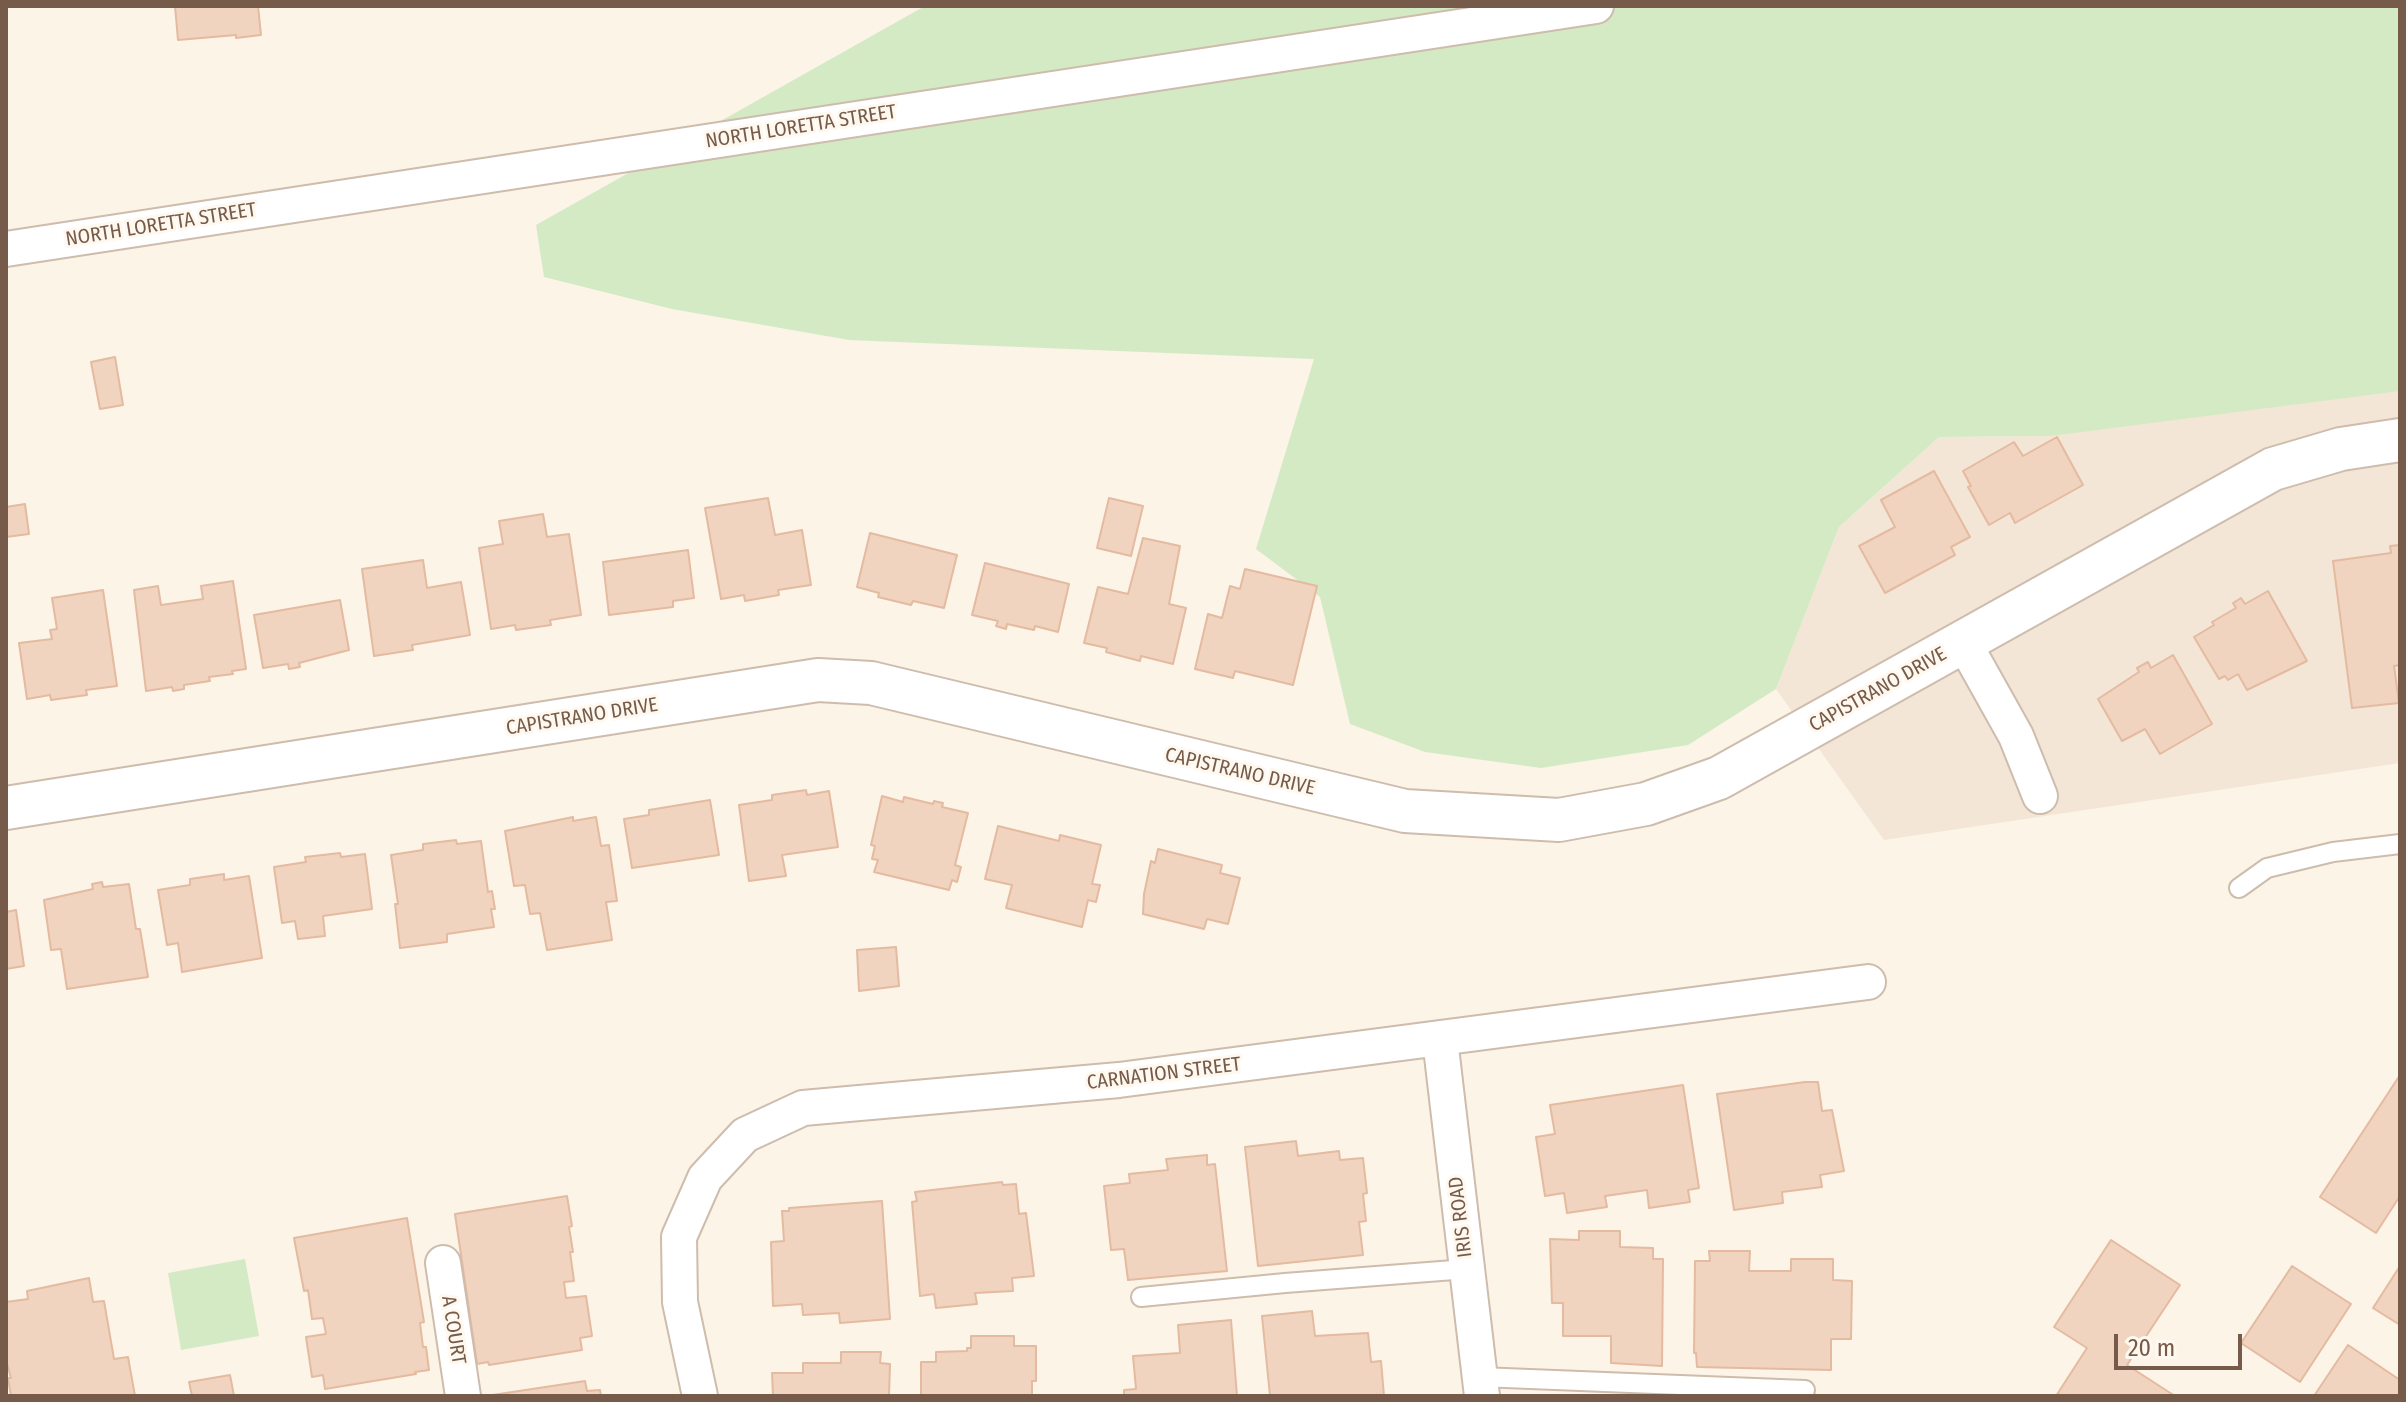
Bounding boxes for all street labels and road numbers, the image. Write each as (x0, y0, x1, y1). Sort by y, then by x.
street label: NORTH LORETTA STREET (704, 100, 898, 154)
street label: NORTH LORETTA STREET (64, 198, 258, 252)
street label: CAPISTRANO DRIVE (1805, 642, 1951, 738)
street label: CAPISTRANO DRIVE (504, 693, 660, 741)
street label: CAPISTRANO DRIVE (1163, 743, 1317, 801)
street label: CARNATION STREET (1086, 1053, 1242, 1095)
street label: IRIS ROAD (1444, 1175, 1478, 1259)
street label: A COURT (436, 1294, 470, 1366)

